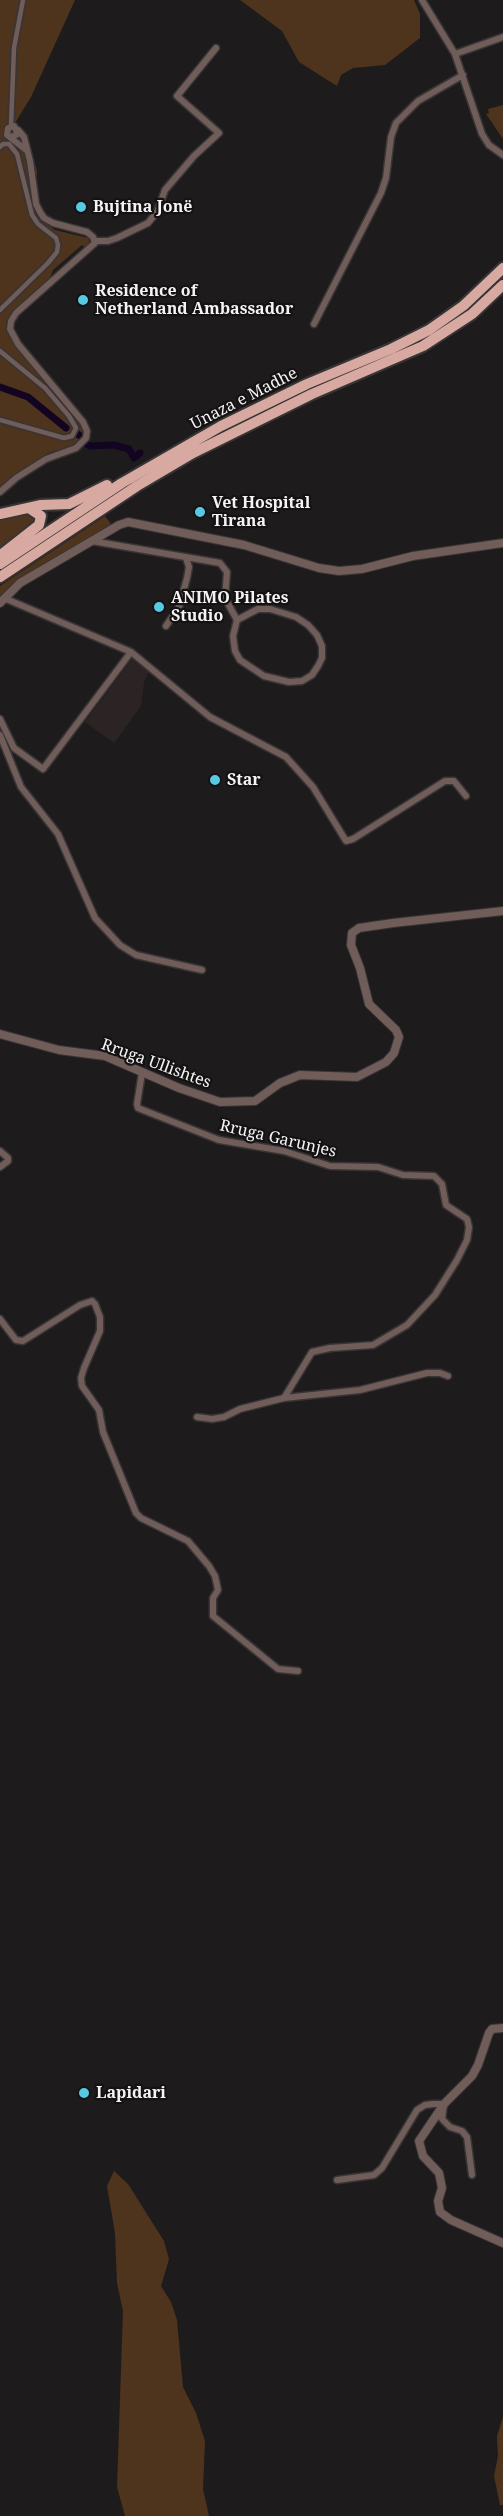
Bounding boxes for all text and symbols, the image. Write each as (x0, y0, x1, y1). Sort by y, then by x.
place label: Bujtina Jonë (93, 197, 192, 217)
marker: Bujtina Jonë (74, 200, 88, 214)
place label: Residence of Netherland Ambassador (95, 281, 293, 319)
marker: Residence of Netherland Ambassador (76, 293, 90, 307)
street label: Unaza e Madhe (187, 364, 301, 434)
place label: Vet Hospital Tirana (212, 493, 310, 531)
marker: Vet Hospital Tirana (193, 505, 207, 519)
place label: ANIMO Pilates Studio (171, 588, 288, 626)
marker: ANIMO Pilates Studio (152, 600, 166, 614)
place label: Star (227, 770, 261, 790)
marker: Star (208, 773, 222, 787)
street label: Rruga Ullishtes (99, 1035, 213, 1093)
street label: Rruga Garunjes (218, 1116, 338, 1162)
place label: Lapidari (96, 2083, 166, 2103)
marker: Lapidari (77, 2086, 91, 2100)

